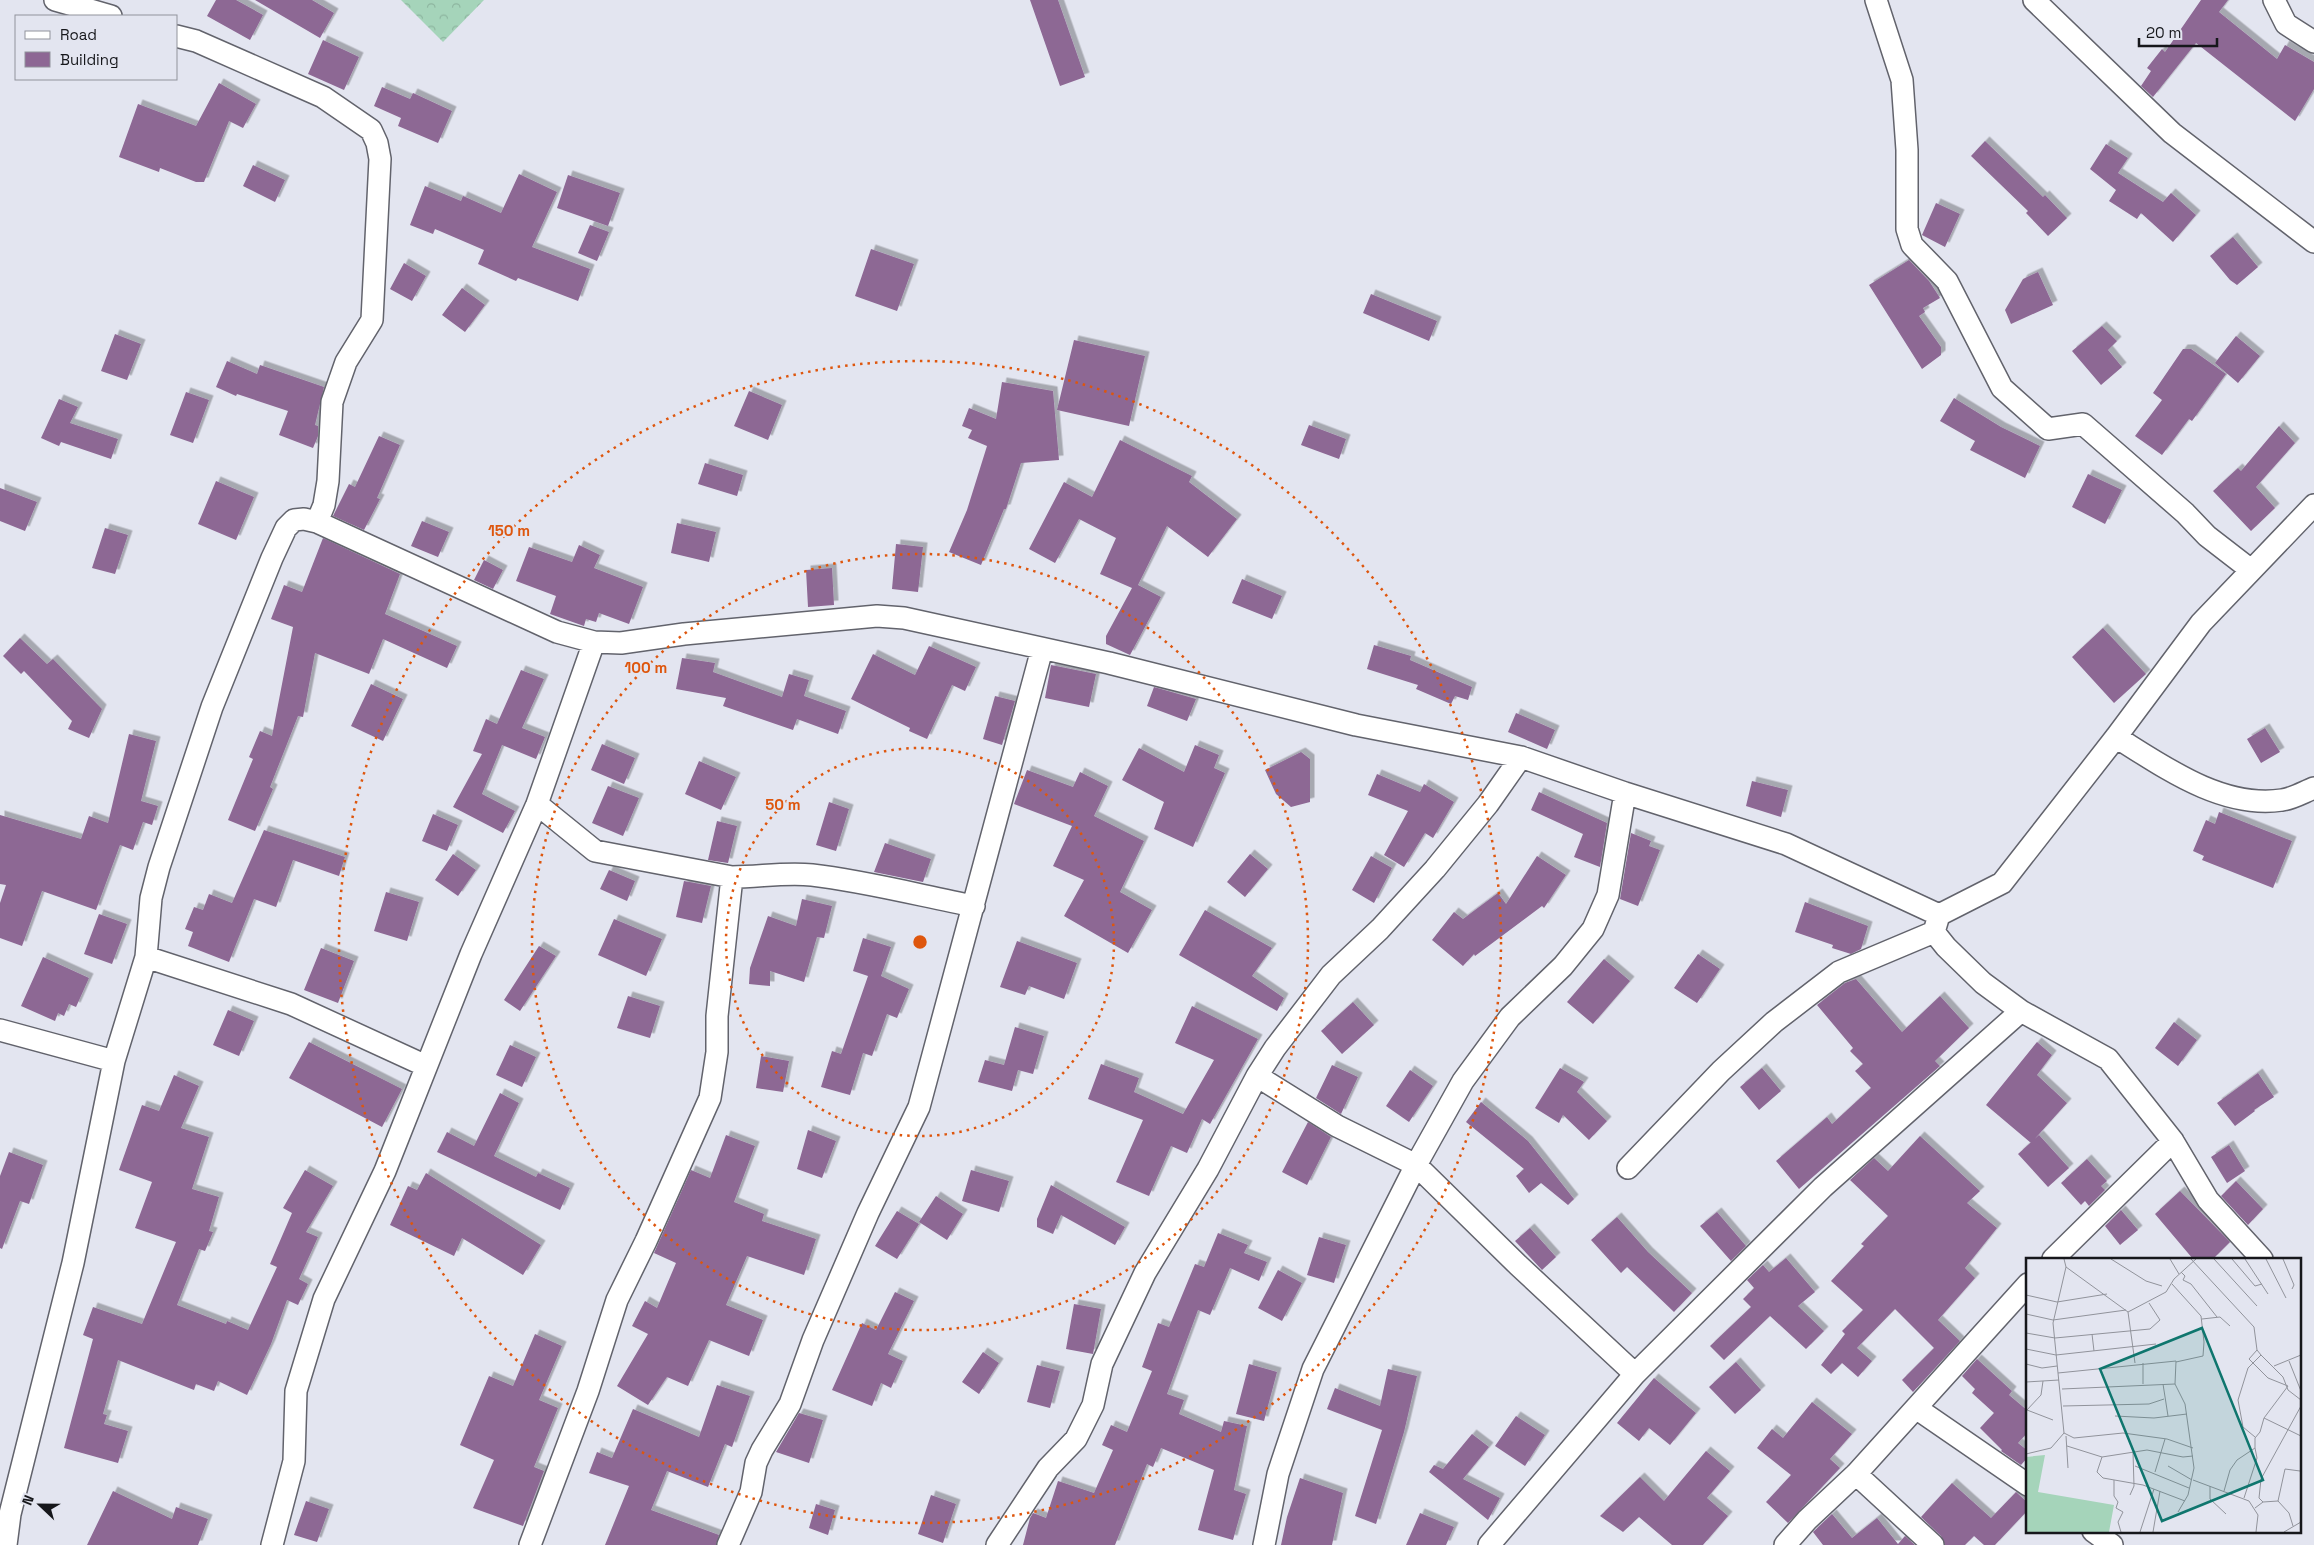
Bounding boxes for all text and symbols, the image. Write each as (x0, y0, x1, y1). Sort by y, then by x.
legend (15, 15, 178, 80)
scale bar (2139, 15, 2216, 47)
text: 20 m (2146, 23, 2181, 42)
text: Road (60, 25, 97, 44)
text: Building (60, 50, 119, 69)
text: 150 m (488, 521, 530, 540)
text: 100 m (625, 658, 667, 677)
text: 50 m (765, 795, 801, 814)
centre of rings (911, 933, 929, 951)
inset map (2026, 1258, 2302, 1532)
north arrow (15, 1480, 65, 1530)
text: N (18, 1492, 38, 1508)

